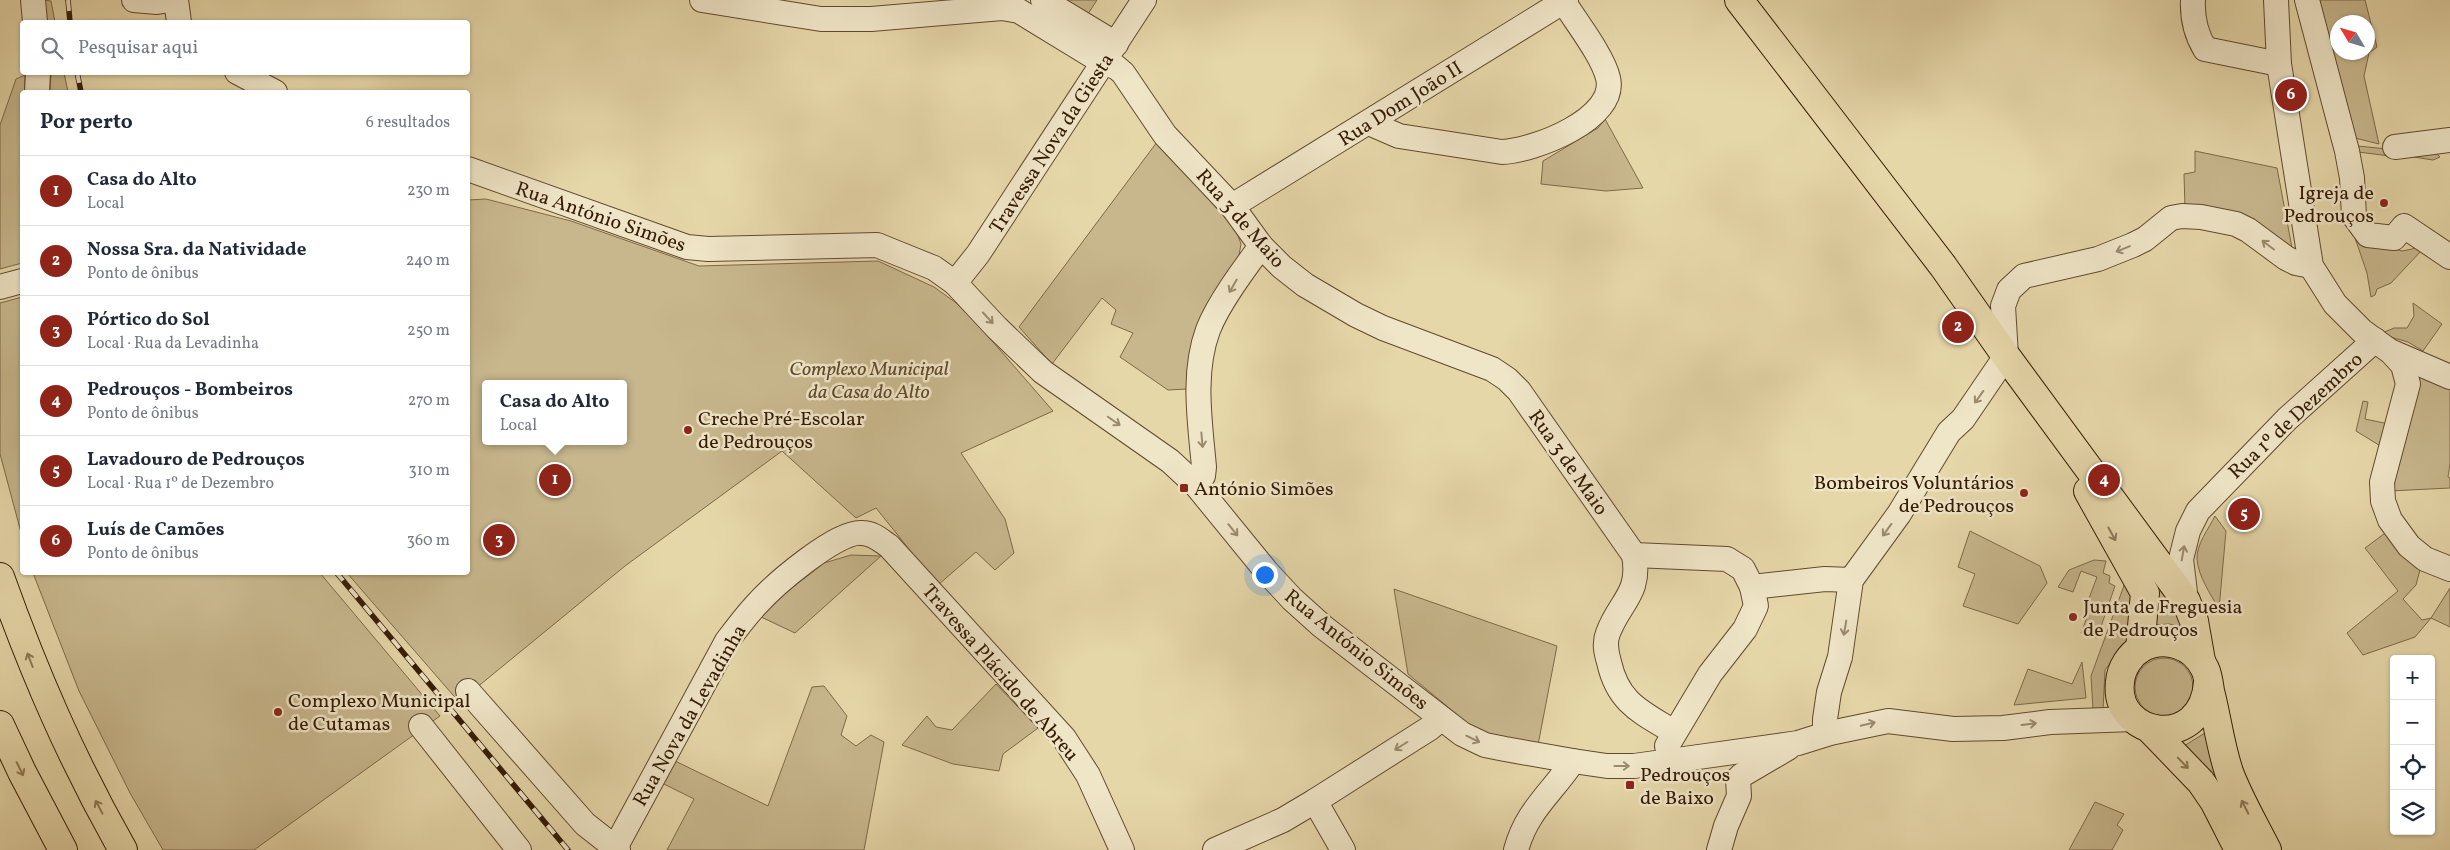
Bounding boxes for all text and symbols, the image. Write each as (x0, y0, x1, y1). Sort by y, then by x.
north arrow (2330, 15, 2375, 60)
search box (20, 20, 470, 75)
icon: search (38, 34, 66, 62)
text: Pesquisar aqui (78, 35, 198, 61)
street label: Travessa Nova da Giesta (984, 48, 1122, 240)
street label: Rua Dom João II (1333, 55, 1469, 154)
pin: 6 (2275, 76, 2307, 114)
text: Por perto (40, 108, 133, 137)
text: 6 resultados (366, 112, 450, 134)
street label: Rua 3 de Maio (1189, 164, 1290, 275)
text: Casa do Alto (87, 167, 197, 193)
street label: Rua António Simões (511, 176, 689, 260)
text: 1 (53, 180, 59, 202)
text: 230 m (407, 180, 450, 202)
place label: Igreja de Pedrouços (2284, 180, 2374, 231)
text: Local (87, 193, 124, 215)
marker: Igreja de Pedrouços (2378, 197, 2390, 209)
text: Nossa Sra. da Natividade (87, 237, 306, 263)
one-way arrow (2261, 240, 2275, 250)
one-way arrow (2116, 245, 2131, 254)
text: 2 (52, 250, 60, 272)
text: 240 m (406, 250, 450, 272)
text: Ponto de ônibus (87, 263, 199, 285)
one-way arrow (1228, 278, 1238, 292)
text: Pórtico do Sol (87, 307, 210, 333)
pin: 2 (1942, 308, 1974, 346)
one-way arrow (982, 312, 994, 325)
text: 3 (52, 320, 60, 342)
text: 250 m (407, 320, 450, 342)
text: Local · Rua da Levadinha (87, 333, 259, 355)
street label: Rua 1º de Dezembro (2223, 347, 2370, 486)
park label: Complexo Municipal da Casa do Alto (789, 356, 949, 407)
text: Pedrouços - Bombeiros (87, 377, 293, 403)
popup (482, 380, 627, 445)
text: Casa do Alto (500, 389, 609, 415)
one-way arrow (1974, 389, 1984, 403)
text: 4 (51, 390, 61, 412)
text: 270 m (408, 390, 450, 412)
text: Ponto de ônibus (87, 403, 199, 425)
street label: Rua 3 de Maio (1521, 405, 1614, 522)
place label: Creche Pré-Escolar de Pedrouços (698, 406, 864, 457)
text: Local (500, 415, 537, 437)
one-way arrow (1106, 416, 1120, 426)
marker: Creche Pré-Escolar de Pedrouços (682, 424, 694, 436)
one-way arrow (1197, 432, 1207, 448)
text: Lavadouro de Pedrouços (87, 447, 305, 473)
text: 5 (52, 460, 60, 482)
text: 310 m (409, 460, 450, 482)
pin: 1 (539, 461, 571, 499)
pin: 4 (2088, 461, 2120, 499)
place label: Bombeiros Voluntários de Pedrouços (1814, 470, 2014, 521)
text: Local · Rua 1º de Dezembro (87, 473, 274, 495)
place label: António Simões (1194, 476, 1334, 504)
marker: António Simões (1178, 482, 1190, 494)
marker: Bombeiros Voluntários de Pedrouços (2018, 487, 2030, 499)
pin: 5 (2228, 495, 2260, 533)
text: Luís de Camões (87, 517, 224, 543)
pin: 3 (483, 521, 515, 559)
one-way arrow (1227, 523, 1238, 536)
one-way arrow (1882, 523, 1892, 537)
one-way arrow (2108, 526, 2117, 541)
text: 6 (52, 530, 60, 552)
text: 360 m (407, 530, 450, 552)
text: Ponto de ônibus (87, 543, 199, 565)
one-way arrow (2179, 545, 2189, 561)
your location (1252, 562, 1278, 588)
street label: Travessa Plácido de Abreu (914, 578, 1084, 768)
street label: Rua António Simões (1278, 584, 1434, 718)
place label: Junta de Freguesia de Pedrouços (2083, 594, 2243, 645)
marker: Junta de Freguesia de Pedrouços (2067, 611, 2079, 623)
street label: Rua Nova da Levadinha (627, 620, 754, 812)
one-way arrow (1840, 620, 1850, 636)
one-way arrow (25, 653, 35, 668)
map controls (2390, 655, 2435, 835)
button: + (2390, 655, 2435, 700)
place label: Complexo Municipal de Cutamas (288, 688, 471, 739)
button: − (2390, 700, 2435, 745)
marker: Complexo Municipal de Cutamas (272, 706, 284, 718)
one-way arrow (1859, 719, 1875, 728)
one-way arrow (2021, 719, 2037, 729)
one-way arrow (1465, 734, 1480, 744)
one-way arrow (1395, 742, 1409, 752)
button: locate (2390, 745, 2435, 790)
one-way arrow (2177, 756, 2189, 769)
one-way arrow (16, 761, 26, 776)
one-way arrow (1614, 761, 1630, 771)
place label: Pedrouços de Baixo (1640, 762, 1730, 813)
marker: Pedrouços de Baixo (1624, 779, 1636, 791)
button: layers (2390, 790, 2435, 835)
one-way arrow (2240, 799, 2250, 814)
one-way arrow (94, 800, 104, 815)

